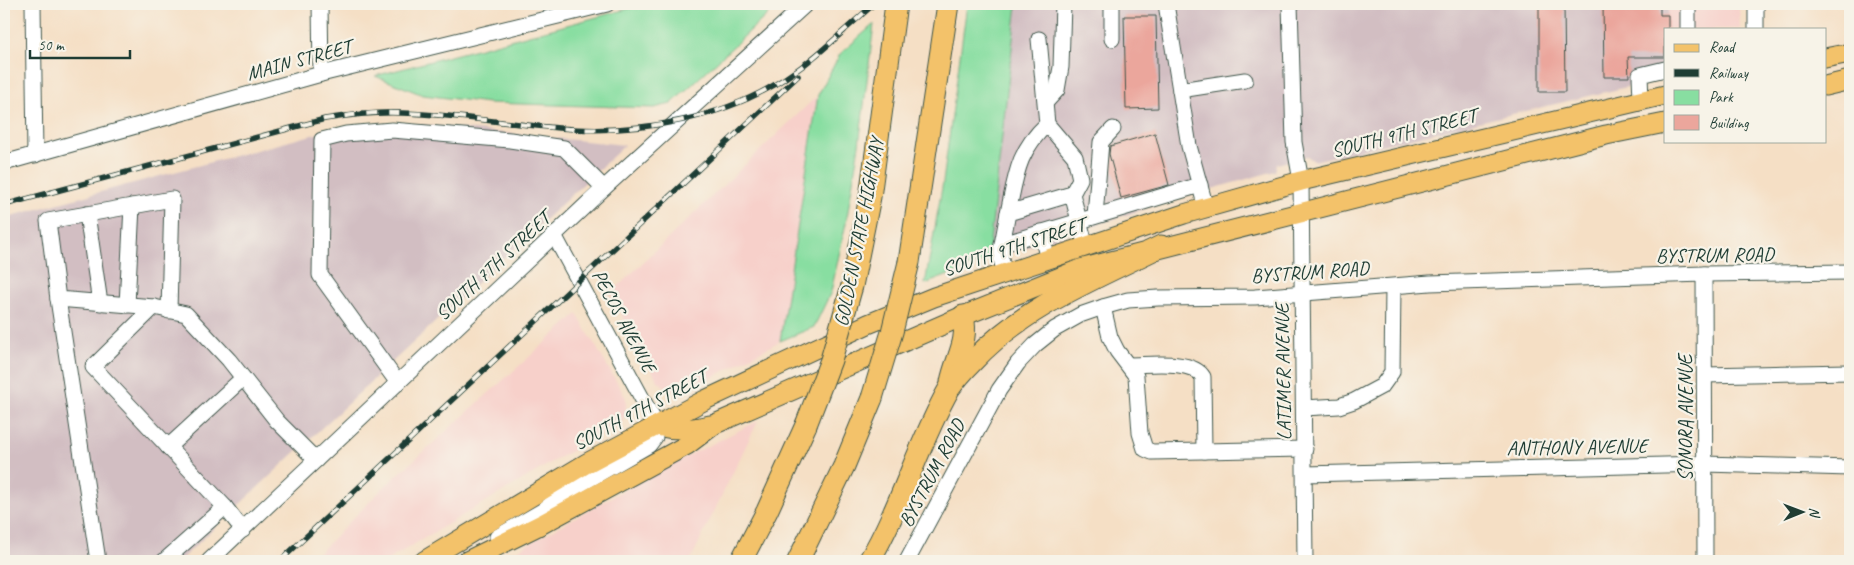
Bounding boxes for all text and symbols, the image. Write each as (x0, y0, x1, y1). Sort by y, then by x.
scale bar (30, 28, 130, 60)
legend (1664, 28, 1826, 142)
street label: MAIN STREET (244, 33, 359, 86)
text: 50 m (38, 36, 65, 55)
text: Road (1709, 38, 1736, 57)
text: Railway (1709, 64, 1750, 83)
text: Park (1709, 88, 1734, 107)
street label: SOUTH 9TH STREET (1329, 102, 1484, 163)
text: Building (1709, 114, 1749, 133)
street label: GOLDEN STATE HIGHWAY (828, 133, 890, 328)
street label: SOUTH 7TH STREET (430, 203, 559, 326)
street label: SOUTH 9TH STREET (939, 211, 1093, 282)
street label: BYSTRUM ROAD (1656, 241, 1776, 269)
street label: BYSTRUM ROAD (1250, 255, 1371, 289)
street label: PECOS AVENUE (586, 265, 663, 379)
street label: LATIMER AVENUE (1269, 301, 1297, 441)
street label: SONORA AVENUE (1673, 352, 1698, 481)
street label: SOUTH 9TH STREET (569, 362, 716, 456)
street label: BYSTRUM ROAD (893, 414, 971, 531)
street label: ANTHONY AVENUE (1506, 433, 1651, 461)
north arrow (1776, 488, 1826, 538)
text: N (1806, 507, 1823, 519)

